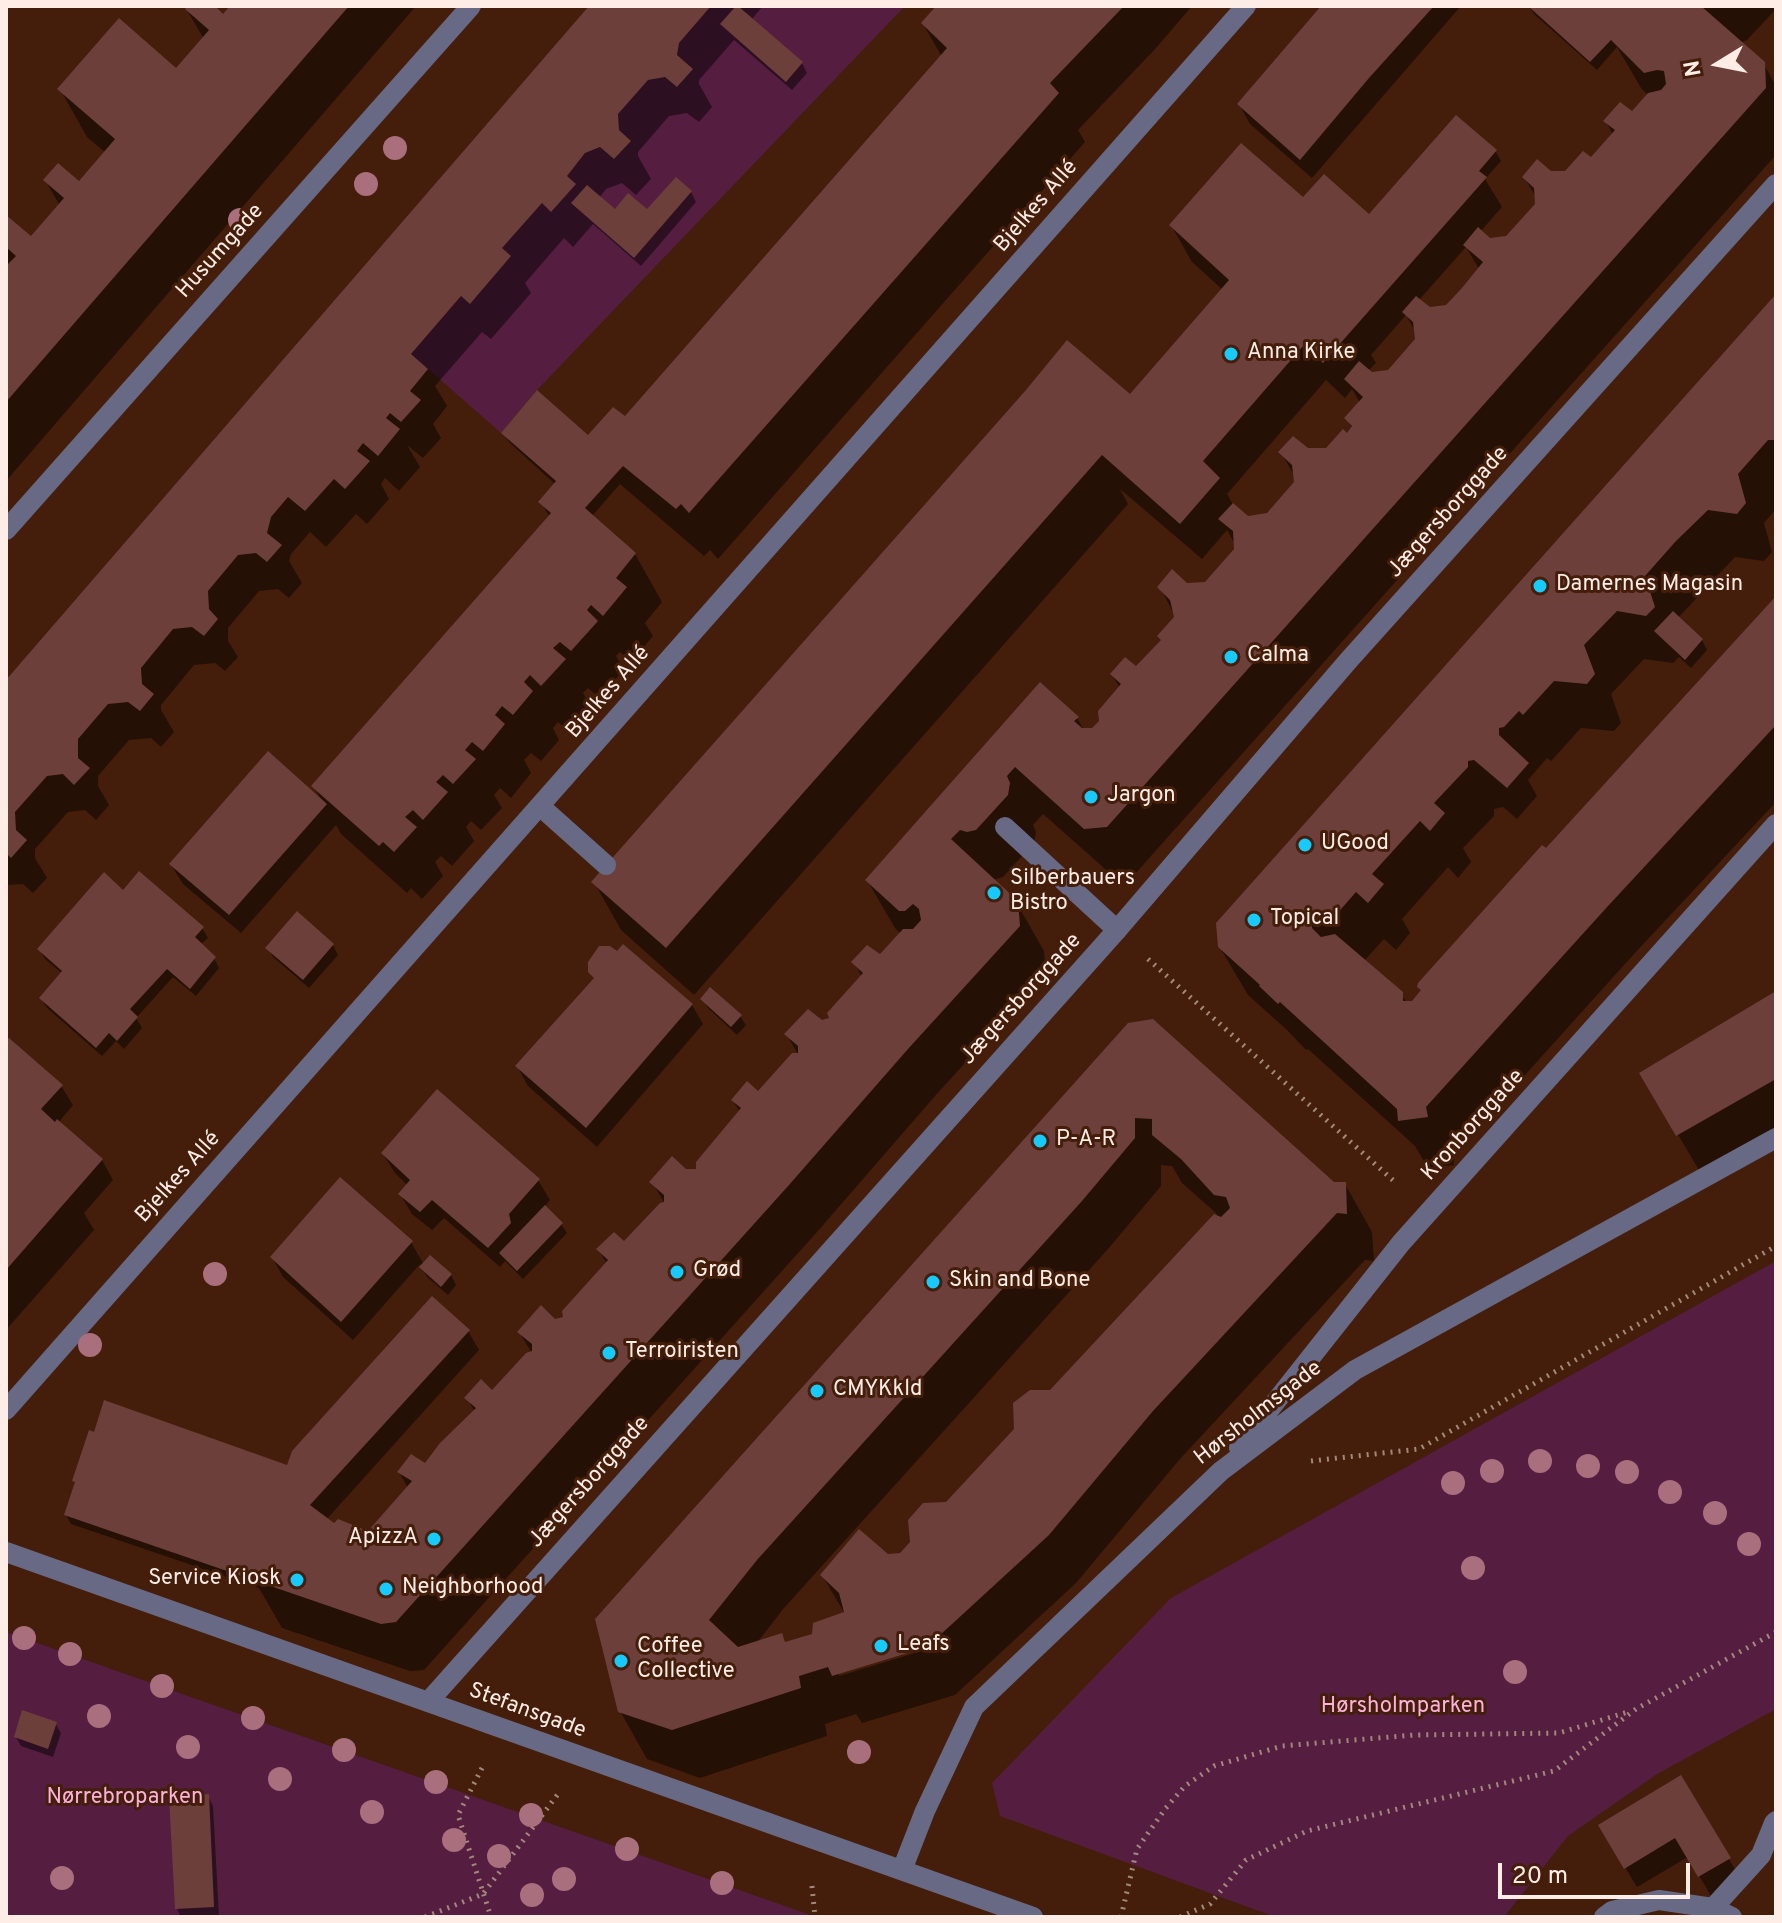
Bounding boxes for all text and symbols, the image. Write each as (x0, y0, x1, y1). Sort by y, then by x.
north arrow (1678, 24, 1758, 104)
text: N (1679, 58, 1709, 78)
street label: Bjelkes Allé (990, 155, 1084, 259)
street label: Husumgade (172, 199, 270, 305)
place label: Anna Kirke (1247, 341, 1355, 367)
marker: Anna Kirke (1222, 345, 1240, 363)
street label: Jægersborggade (1383, 442, 1515, 584)
place label: Damernes Magasin (1556, 573, 1743, 599)
marker: Damernes Magasin (1531, 577, 1549, 595)
street label: Bjelkes Allé (562, 641, 656, 745)
place label: Calma (1247, 644, 1309, 670)
marker: Calma (1222, 648, 1240, 666)
place label: Jargon (1107, 784, 1176, 810)
marker: Jargon (1082, 788, 1100, 806)
place label: UGood (1321, 832, 1389, 858)
marker: UGood (1296, 836, 1314, 854)
place label: Silberbauers Bistro (1010, 867, 1135, 918)
marker: Silberbauers Bistro (985, 884, 1003, 902)
place label: Topical (1270, 907, 1339, 933)
marker: Topical (1245, 911, 1263, 929)
street label: Jægersborggade (956, 929, 1088, 1071)
street label: Kronborggade (1417, 1065, 1531, 1187)
street label: Bjelkes Allé (131, 1127, 227, 1229)
place label: P-A-R (1056, 1128, 1116, 1154)
marker: P-A-R (1031, 1132, 1049, 1150)
place label: Grød (693, 1259, 741, 1285)
marker: Grød (668, 1263, 686, 1281)
place label: Skin and Bone (949, 1269, 1090, 1295)
marker: Skin and Bone (924, 1273, 942, 1291)
place label: Terroiristen (625, 1340, 739, 1366)
marker: Terroiristen (600, 1344, 618, 1362)
street label: Hørsholmsgade (1190, 1356, 1328, 1472)
place label: CMYKkld (833, 1378, 922, 1404)
marker: CMYKkld (808, 1382, 826, 1400)
street label: Jægersborggade (524, 1412, 656, 1554)
place label: ApizzA (348, 1526, 418, 1552)
marker: ApizzA (425, 1530, 443, 1548)
place label: Service Kiosk (148, 1567, 281, 1593)
marker: Service Kiosk (288, 1571, 306, 1589)
place label: Neighborhood (402, 1576, 543, 1602)
marker: Neighborhood (377, 1580, 395, 1598)
place label: Leafs (897, 1633, 950, 1659)
place label: Coffee Collective (637, 1635, 735, 1686)
marker: Leafs (872, 1637, 890, 1655)
marker: Coffee Collective (612, 1652, 630, 1670)
street label: Stefansgade (465, 1679, 589, 1745)
park label: Hørsholmparken (1321, 1695, 1485, 1721)
park label: Nørrebroparken (46, 1786, 204, 1812)
scale bar (1502, 1847, 1694, 1897)
text: 20 m (1512, 1862, 1568, 1892)

